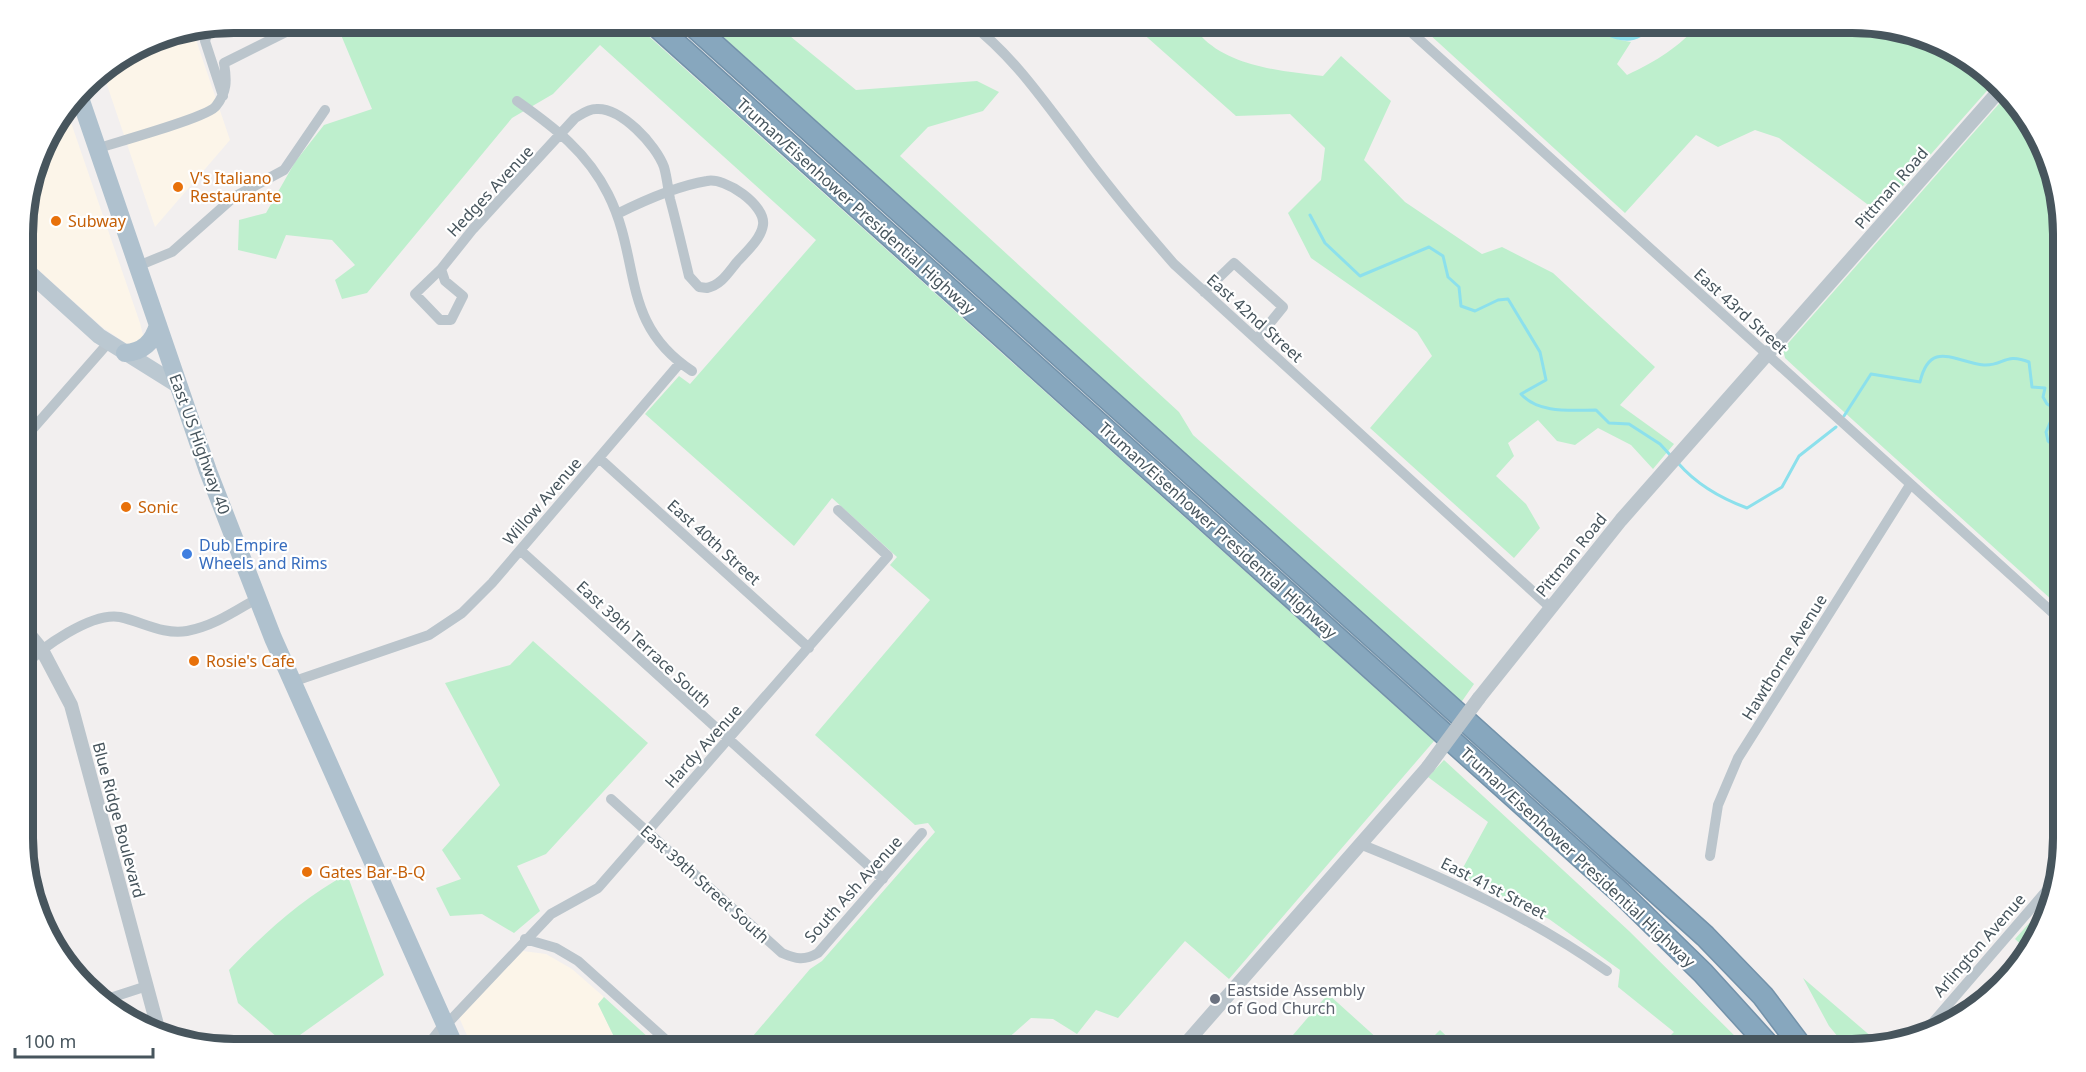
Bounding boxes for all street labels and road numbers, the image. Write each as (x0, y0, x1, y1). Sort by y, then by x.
street label: Truman/Eisenhower Presidential Highway (732, 93, 981, 320)
street label: Hedges Avenue (442, 140, 538, 242)
street label: Pittman Road (1849, 142, 1933, 234)
street label: East 43rd Street (1690, 263, 1793, 359)
street label: East 42nd Street (1202, 269, 1308, 367)
street label: East US Highway 40 (164, 371, 236, 517)
street label: Truman/Eisenhower Presidential Highway (1094, 417, 1343, 644)
street label: Willow Avenue (498, 452, 586, 550)
street label: East 40th Street (663, 494, 765, 590)
street label: Pittman Road (1530, 509, 1612, 601)
street label: East 39th Terrace South (572, 576, 716, 712)
street label: Hawthorne Avenue (1736, 590, 1832, 724)
street label: Hardy Avenue (660, 699, 746, 793)
street label: Blue Ridge Boulevard (88, 740, 150, 900)
street label: Truman/Eisenhower Presidential Highway (1456, 742, 1701, 973)
street label: East 39th Street South (636, 820, 774, 948)
street label: South Ash Avenue (799, 831, 907, 947)
street label: East 41st Street (1437, 852, 1551, 924)
street label: Arlington Avenue (1928, 889, 2030, 1001)

